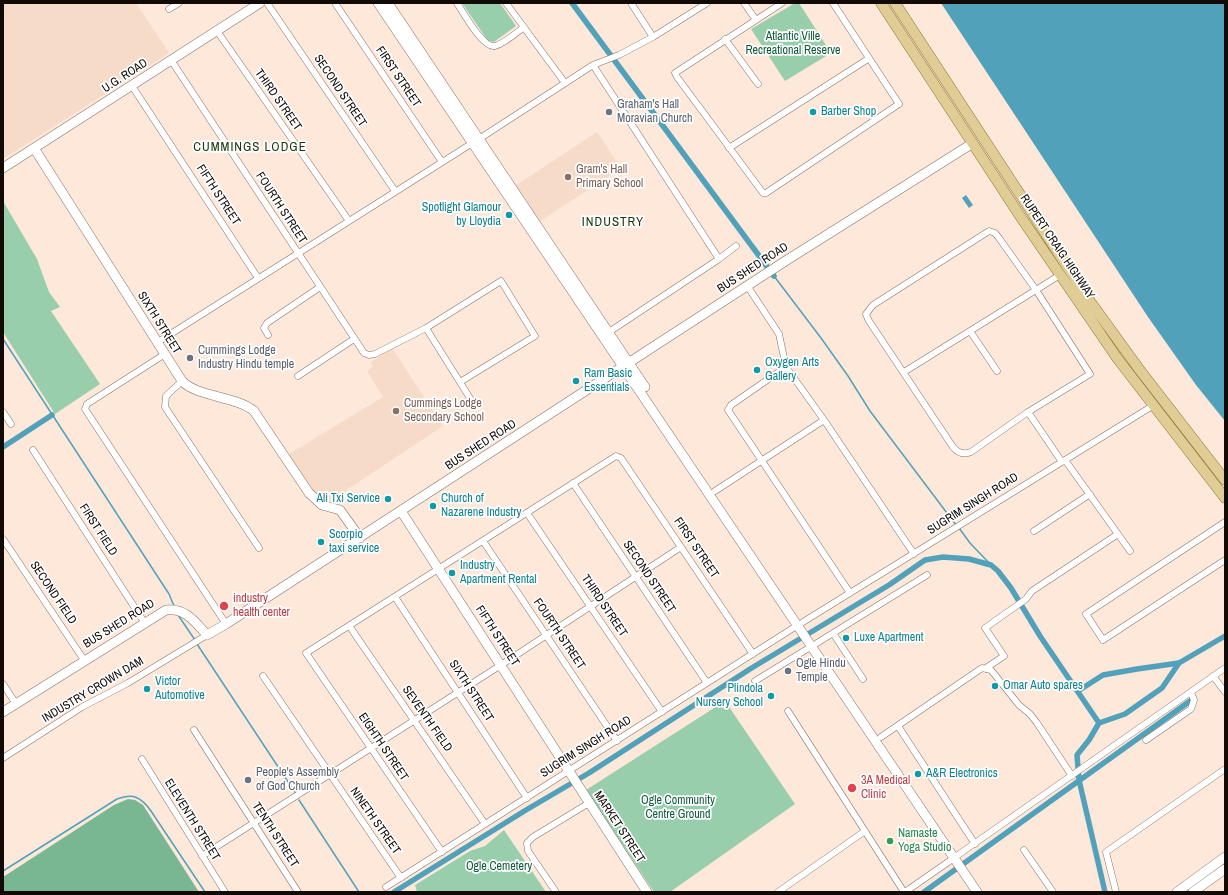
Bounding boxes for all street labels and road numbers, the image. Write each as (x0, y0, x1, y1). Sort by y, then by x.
street label: FIRST STREET (372, 44, 424, 110)
street label: SECOND STREET (311, 52, 369, 130)
street label: U.G. ROAD (100, 56, 150, 96)
street label: THIRD STREET (252, 67, 304, 133)
street label: FIFTH STREET (193, 162, 243, 228)
street label: FOURTH STREET (253, 170, 309, 246)
street label: RUPERT CRAIG HIGHWAY (1017, 192, 1097, 302)
street label: BUS SHED ROAD (715, 240, 791, 296)
street label: SIXTH STREET (134, 289, 184, 357)
street label: BUS SHED ROAD (443, 417, 519, 473)
street label: SUGRIM SINGH ROAD (925, 470, 1021, 538)
street label: FIRST FIELD (76, 501, 120, 559)
street label: FIRST STREET (670, 515, 722, 581)
street label: SECOND STREET (620, 538, 678, 616)
street label: SECOND FIELD (27, 559, 79, 627)
street label: THIRD STREET (578, 572, 630, 640)
street label: BUS SHED ROAD (81, 596, 157, 652)
street label: FOURTH STREET (530, 596, 588, 672)
street label: FIFTH STREET (472, 603, 522, 669)
street label: INDUSTRY CROWN DAM (40, 654, 146, 726)
street label: SIXTH STREET (446, 658, 496, 724)
street label: SEVENTH FIELD (399, 683, 455, 755)
street label: EIGHTH STREET (355, 710, 411, 784)
street label: SUGRIM SINGH ROAD (538, 713, 634, 781)
street label: ELEVENTH STREET (161, 777, 223, 863)
street label: NINETH STREET (347, 785, 403, 857)
street label: MARKET STREET (590, 788, 648, 866)
street label: TENTH STREET (249, 800, 301, 870)

